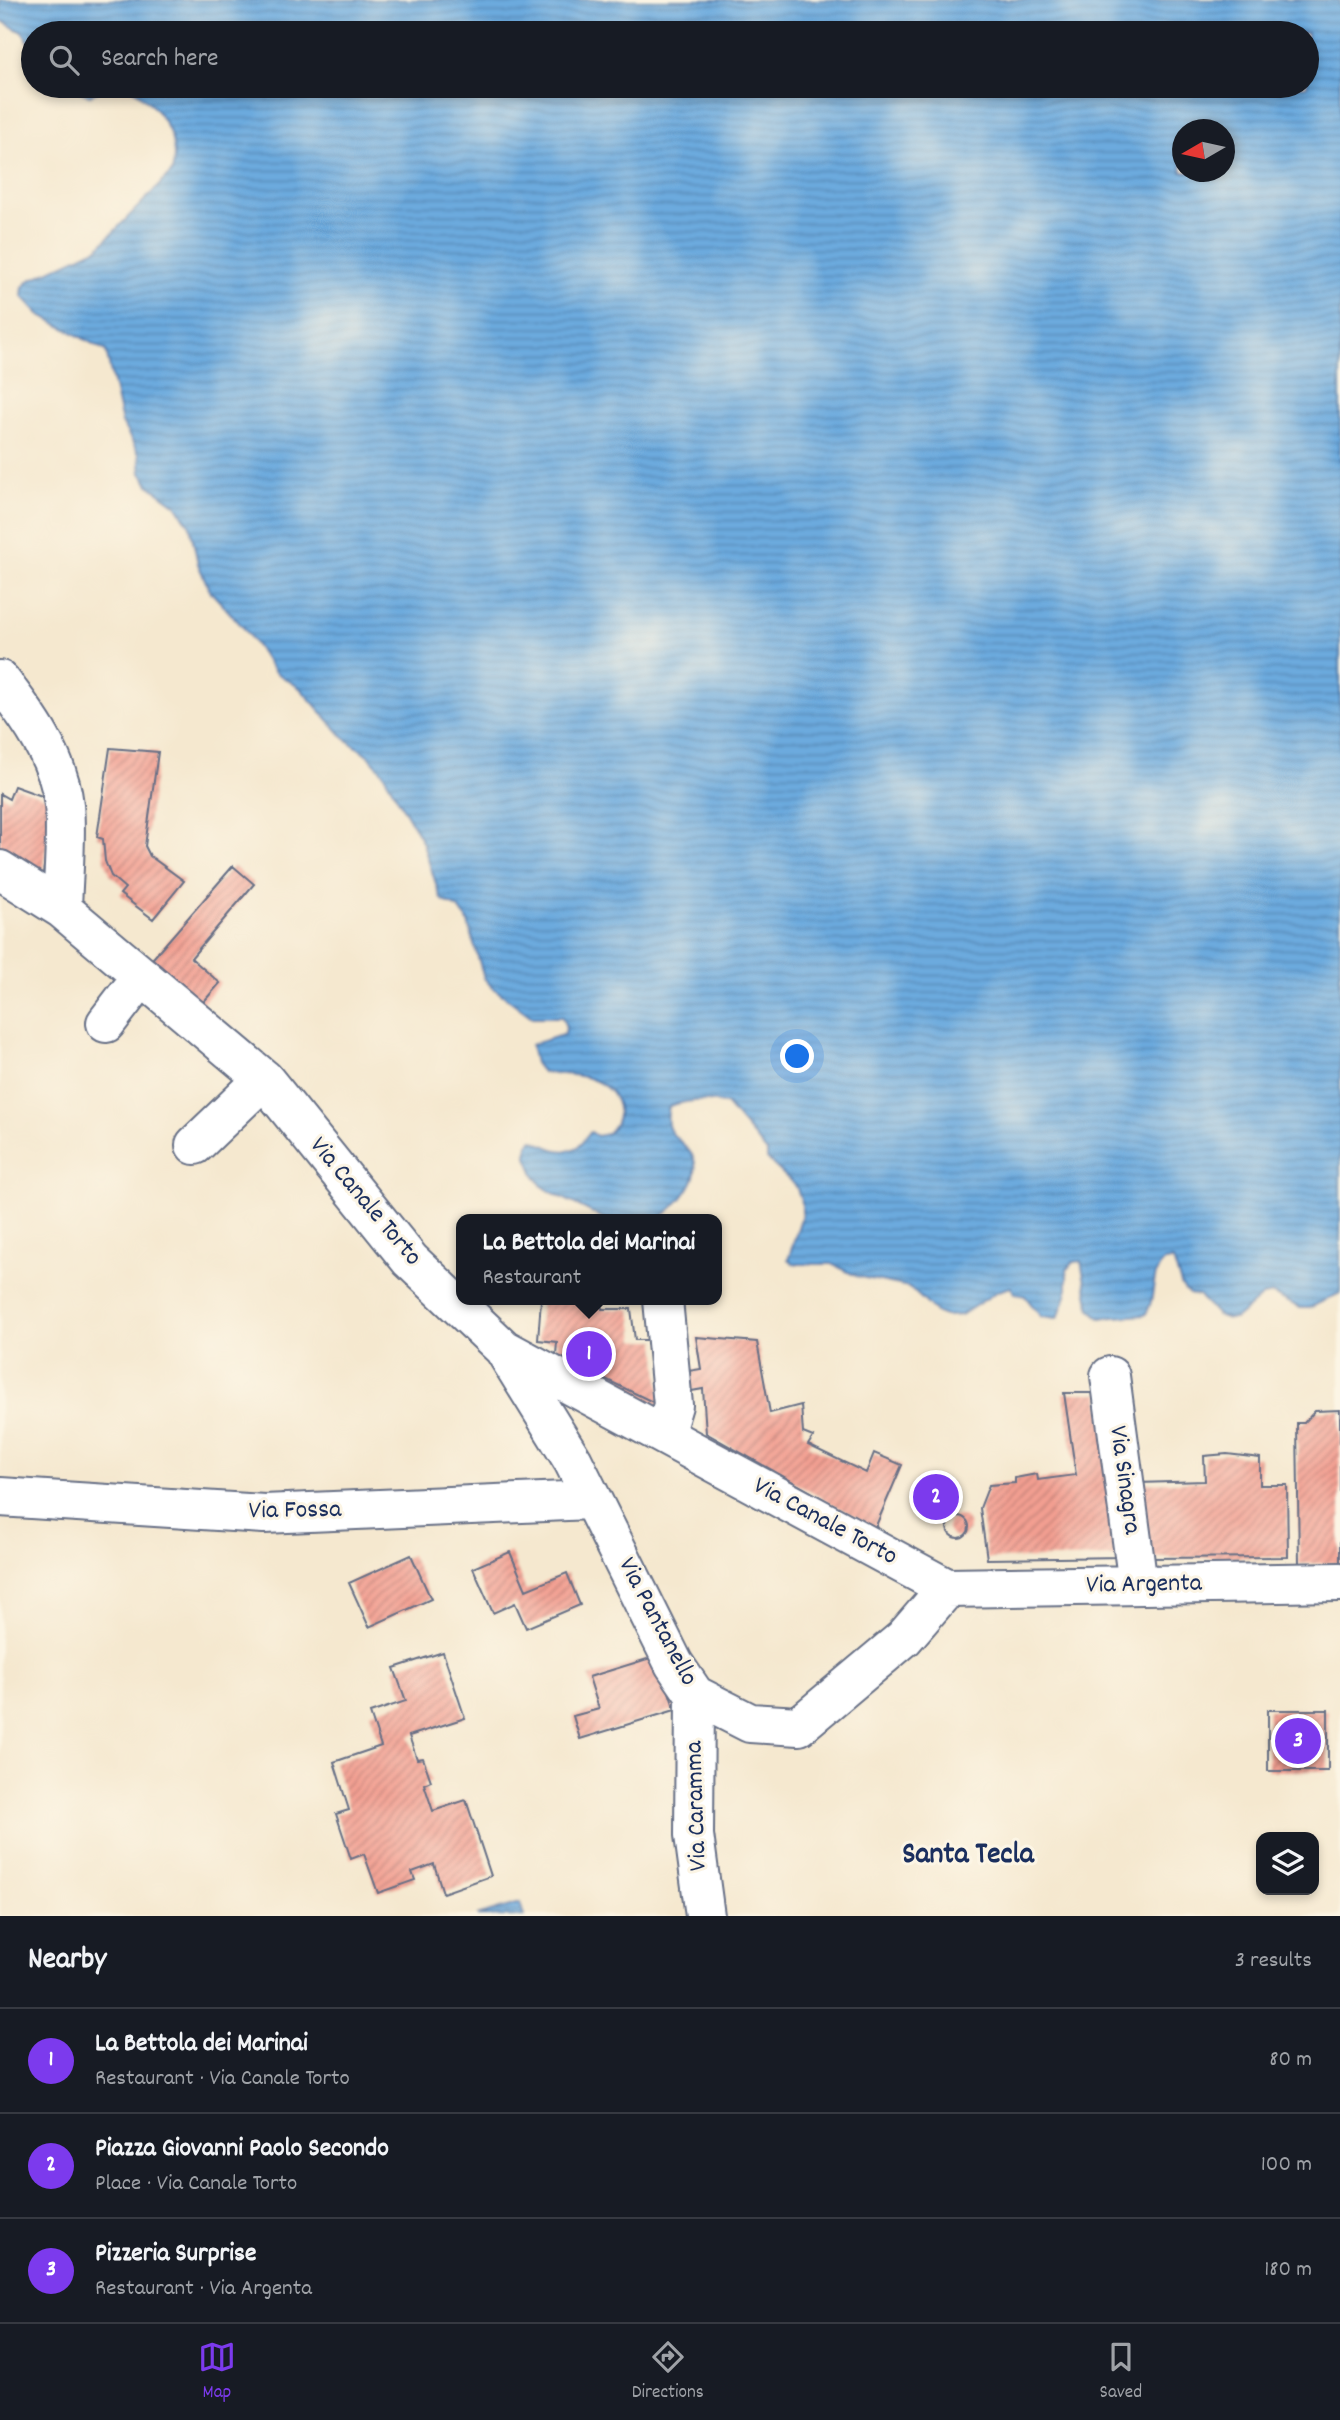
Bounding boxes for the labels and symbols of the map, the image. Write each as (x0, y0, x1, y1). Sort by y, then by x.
north arrow (1172, 119, 1235, 182)
your location (780, 1039, 814, 1073)
street label: Via Canale Torto (300, 1129, 430, 1275)
pin: 1 (566, 1328, 612, 1380)
street label: Via Sinagra (1098, 1423, 1150, 1537)
street label: Via Canale Torto (746, 1468, 904, 1576)
pin: 2 (913, 1471, 959, 1523)
street label: Via Fossa (248, 1492, 342, 1530)
street label: Via Pantanello (608, 1551, 706, 1693)
street label: Via Argenta (1086, 1565, 1203, 1605)
pin: 3 (1275, 1715, 1321, 1767)
street label: Via Caramma (676, 1739, 718, 1872)
district label: Santa Tecla (902, 1835, 1035, 1878)

